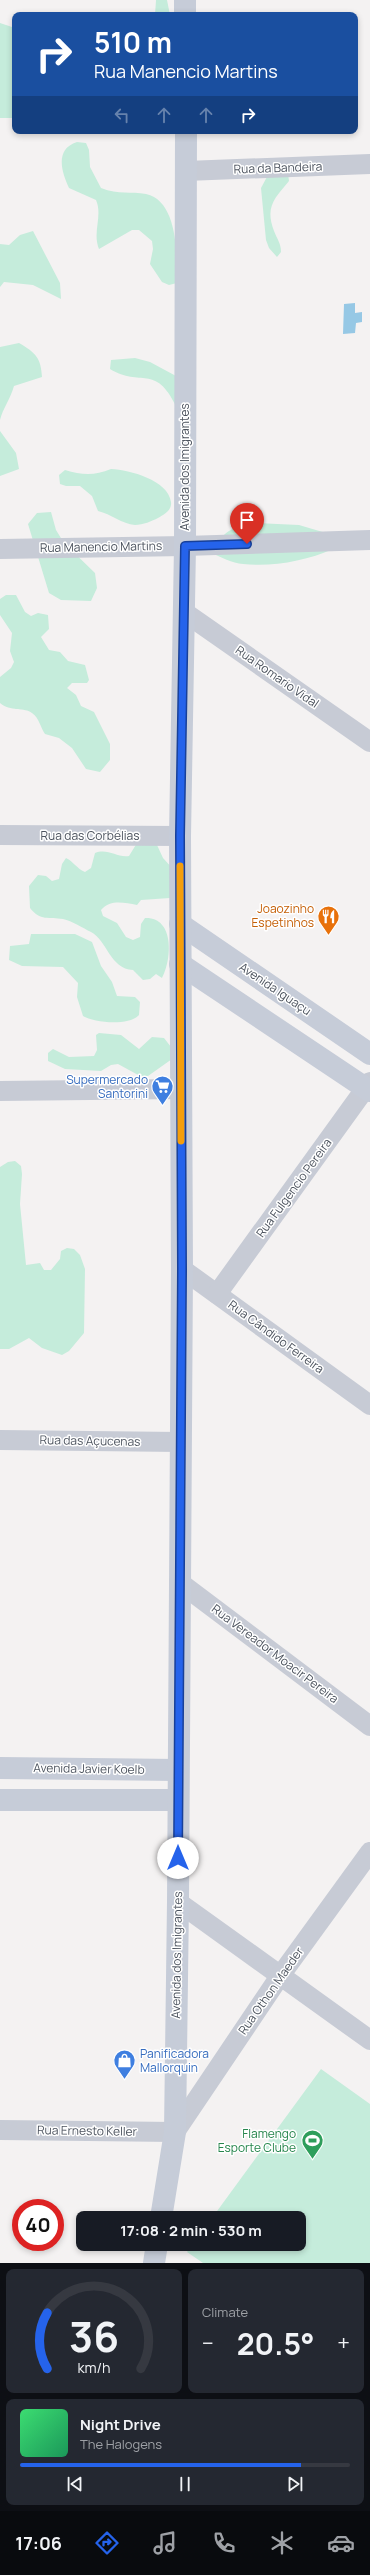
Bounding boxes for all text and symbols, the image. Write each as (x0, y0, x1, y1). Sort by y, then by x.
text: 510 m (94, 23, 172, 61)
icon: right (28, 28, 80, 80)
text: Rua Manencio Martins (94, 59, 278, 83)
icon: left (111, 104, 133, 126)
icon: ahead (153, 104, 175, 126)
icon: ahead (195, 104, 217, 126)
icon: right (237, 104, 259, 126)
street label: Rua da Bandeira (233, 157, 323, 178)
street label: Avenida dos Imigrantes (176, 403, 193, 531)
pin (230, 503, 264, 544)
icon: arrive (236, 509, 258, 531)
street label: Rua Manencio Martins (40, 537, 162, 556)
street label: Rua Romario Vidal (232, 641, 322, 712)
street label: Rua das Corbélias (41, 827, 139, 844)
place label: Joaozinho Espetinhos (252, 900, 314, 931)
restaurant icon: Joaozinho Espetinhos (316, 903, 342, 936)
street label: Avenida Iguaçu (236, 958, 315, 1019)
place label: Supermercado Santorini (66, 1071, 148, 1102)
supermarket icon: Supermercado Santorini (150, 1074, 176, 1107)
street label: Rua Fulgencio Pereira (252, 1135, 335, 1241)
street label: Rua Cândido Ferreira (225, 1296, 328, 1377)
street label: Rua das Açucenas (39, 1431, 141, 1450)
street label: Rua Vereador Moacir Pereira (208, 1600, 342, 1707)
street label: Avenida Javier Koelb (33, 1759, 145, 1778)
position arrow (157, 1837, 199, 1879)
street label: Avenida dos Imigrantes (167, 1891, 186, 2019)
street label: Rua Othon Maeder (234, 1943, 308, 2038)
place label: Panificadora Mallorquin (140, 2045, 209, 2076)
shop icon: Panificadora Mallorquin (112, 2048, 138, 2081)
street label: Rua Ernesto Keller (37, 2121, 138, 2140)
place label: Flamengo Esporte Clube (218, 2125, 296, 2156)
sports icon: Flamengo Esporte Clube (299, 2128, 325, 2161)
speed limit sign: 40 (12, 2199, 64, 2251)
text: 17:08 · 2 min · 530 m (120, 2220, 262, 2241)
text: Climate (202, 2303, 248, 2321)
text: 36 (69, 2308, 119, 2364)
text: 20.5° (237, 2323, 315, 2364)
text: − (202, 2328, 214, 2358)
text: + (337, 2328, 350, 2358)
text: km/h (77, 2358, 111, 2377)
text: Night Drive (80, 2414, 161, 2435)
text: The Halogens (80, 2435, 162, 2453)
icon: previous (64, 2473, 86, 2495)
icon: pause (174, 2473, 196, 2495)
icon: next (284, 2473, 306, 2495)
icon: directions (93, 2529, 121, 2557)
icon: music (151, 2529, 179, 2557)
icon: phone (210, 2529, 238, 2557)
icon: climate (268, 2529, 296, 2557)
icon: car (327, 2529, 355, 2557)
text: 17:06 (15, 2531, 62, 2555)

